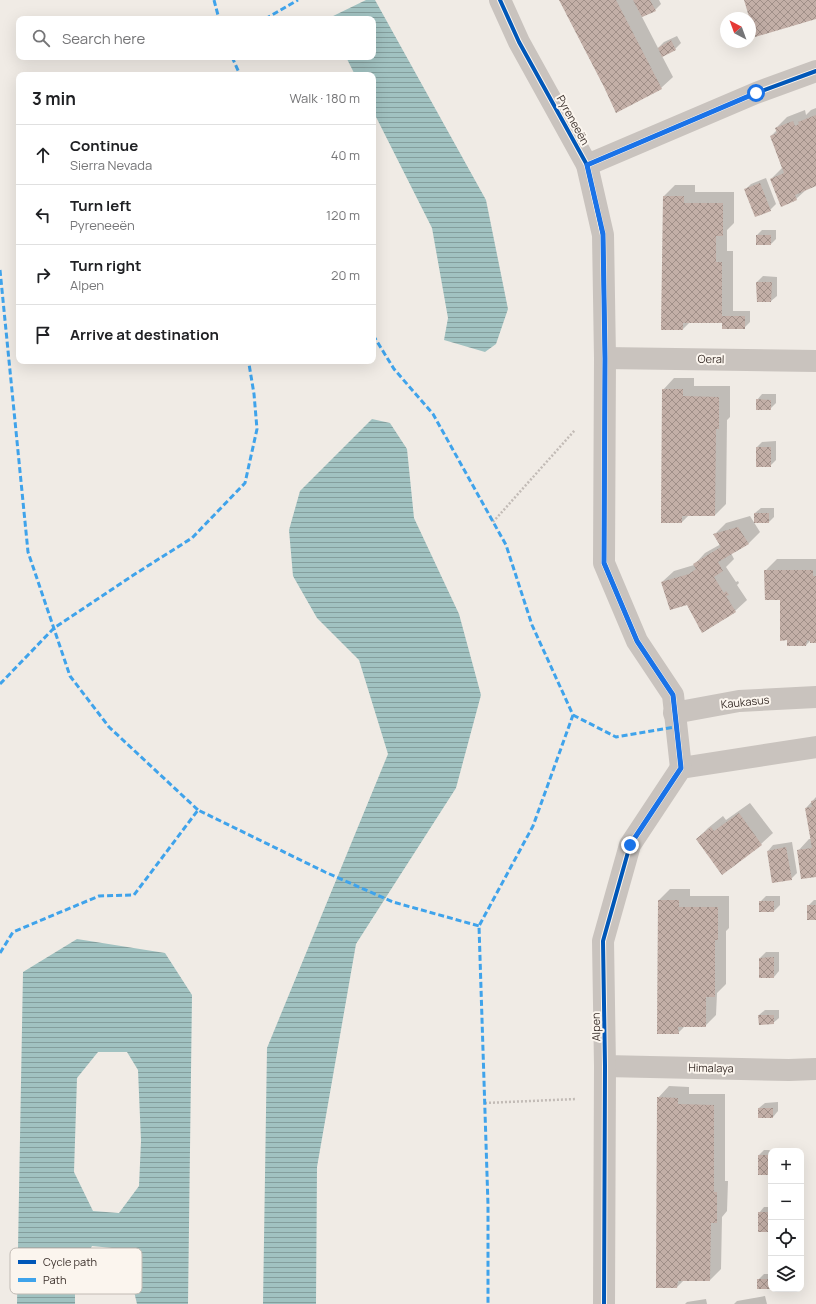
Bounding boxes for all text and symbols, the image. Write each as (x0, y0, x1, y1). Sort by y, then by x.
north arrow (720, 12, 756, 48)
search box (16, 16, 376, 60)
icon: search (30, 27, 52, 49)
text: Search here (62, 28, 145, 49)
route start (747, 84, 765, 102)
text: 3 min (32, 87, 76, 110)
text: Walk · 180 m (289, 89, 360, 107)
street label: Pyreneeën (554, 92, 593, 147)
text: Continue (70, 135, 138, 156)
icon: ahead (32, 144, 54, 166)
text: 40 m (331, 146, 360, 164)
text: Sierra Nevada (70, 156, 152, 174)
text: Turn left (70, 195, 132, 216)
icon: left (32, 204, 54, 226)
text: 120 m (326, 206, 360, 224)
text: Pyreneeën (70, 216, 135, 234)
text: Turn right (70, 255, 141, 276)
icon: right (32, 264, 54, 286)
text: 20 m (331, 266, 360, 284)
text: Alpen (70, 276, 104, 294)
icon: arrive (32, 324, 54, 346)
text: Arrive at destination (70, 324, 219, 345)
street label: Oeral (697, 351, 725, 366)
street label: Kaukasus (720, 691, 770, 712)
route end (621, 836, 639, 854)
street label: Alpen (588, 1012, 603, 1042)
street label: Himalaya (688, 1060, 734, 1075)
map controls (768, 1148, 804, 1292)
button: + (768, 1148, 804, 1184)
button: − (768, 1184, 804, 1220)
button: locate (768, 1220, 804, 1256)
legend (10, 1248, 142, 1294)
text: Cycle path (43, 1254, 97, 1269)
button: layers (768, 1256, 804, 1292)
text: Path (43, 1272, 66, 1287)

